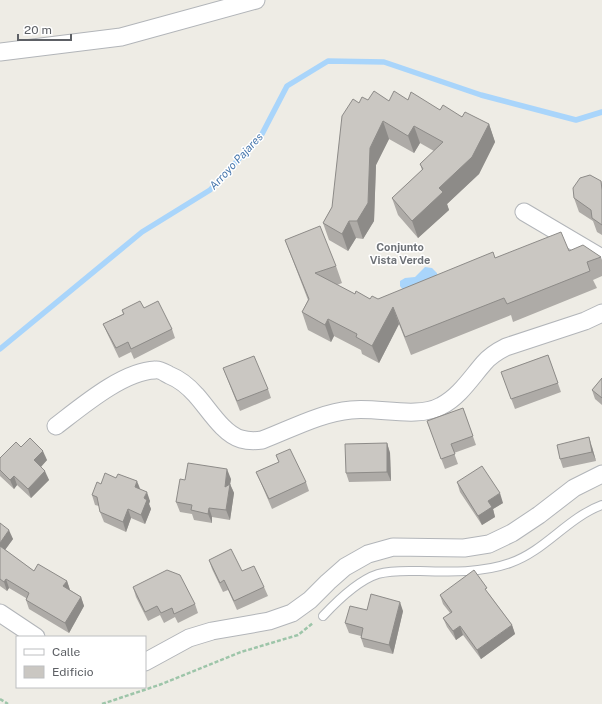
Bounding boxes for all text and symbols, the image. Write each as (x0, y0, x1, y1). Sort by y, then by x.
scale bar (18, 16, 71, 42)
text: 20 m (24, 23, 52, 37)
water label: Arroyo Pajares (207, 130, 265, 192)
district label: Conjunto Vista Verde (370, 241, 430, 266)
legend (16, 636, 146, 688)
text: Calle (52, 645, 81, 659)
text: Edificio (52, 665, 94, 679)

